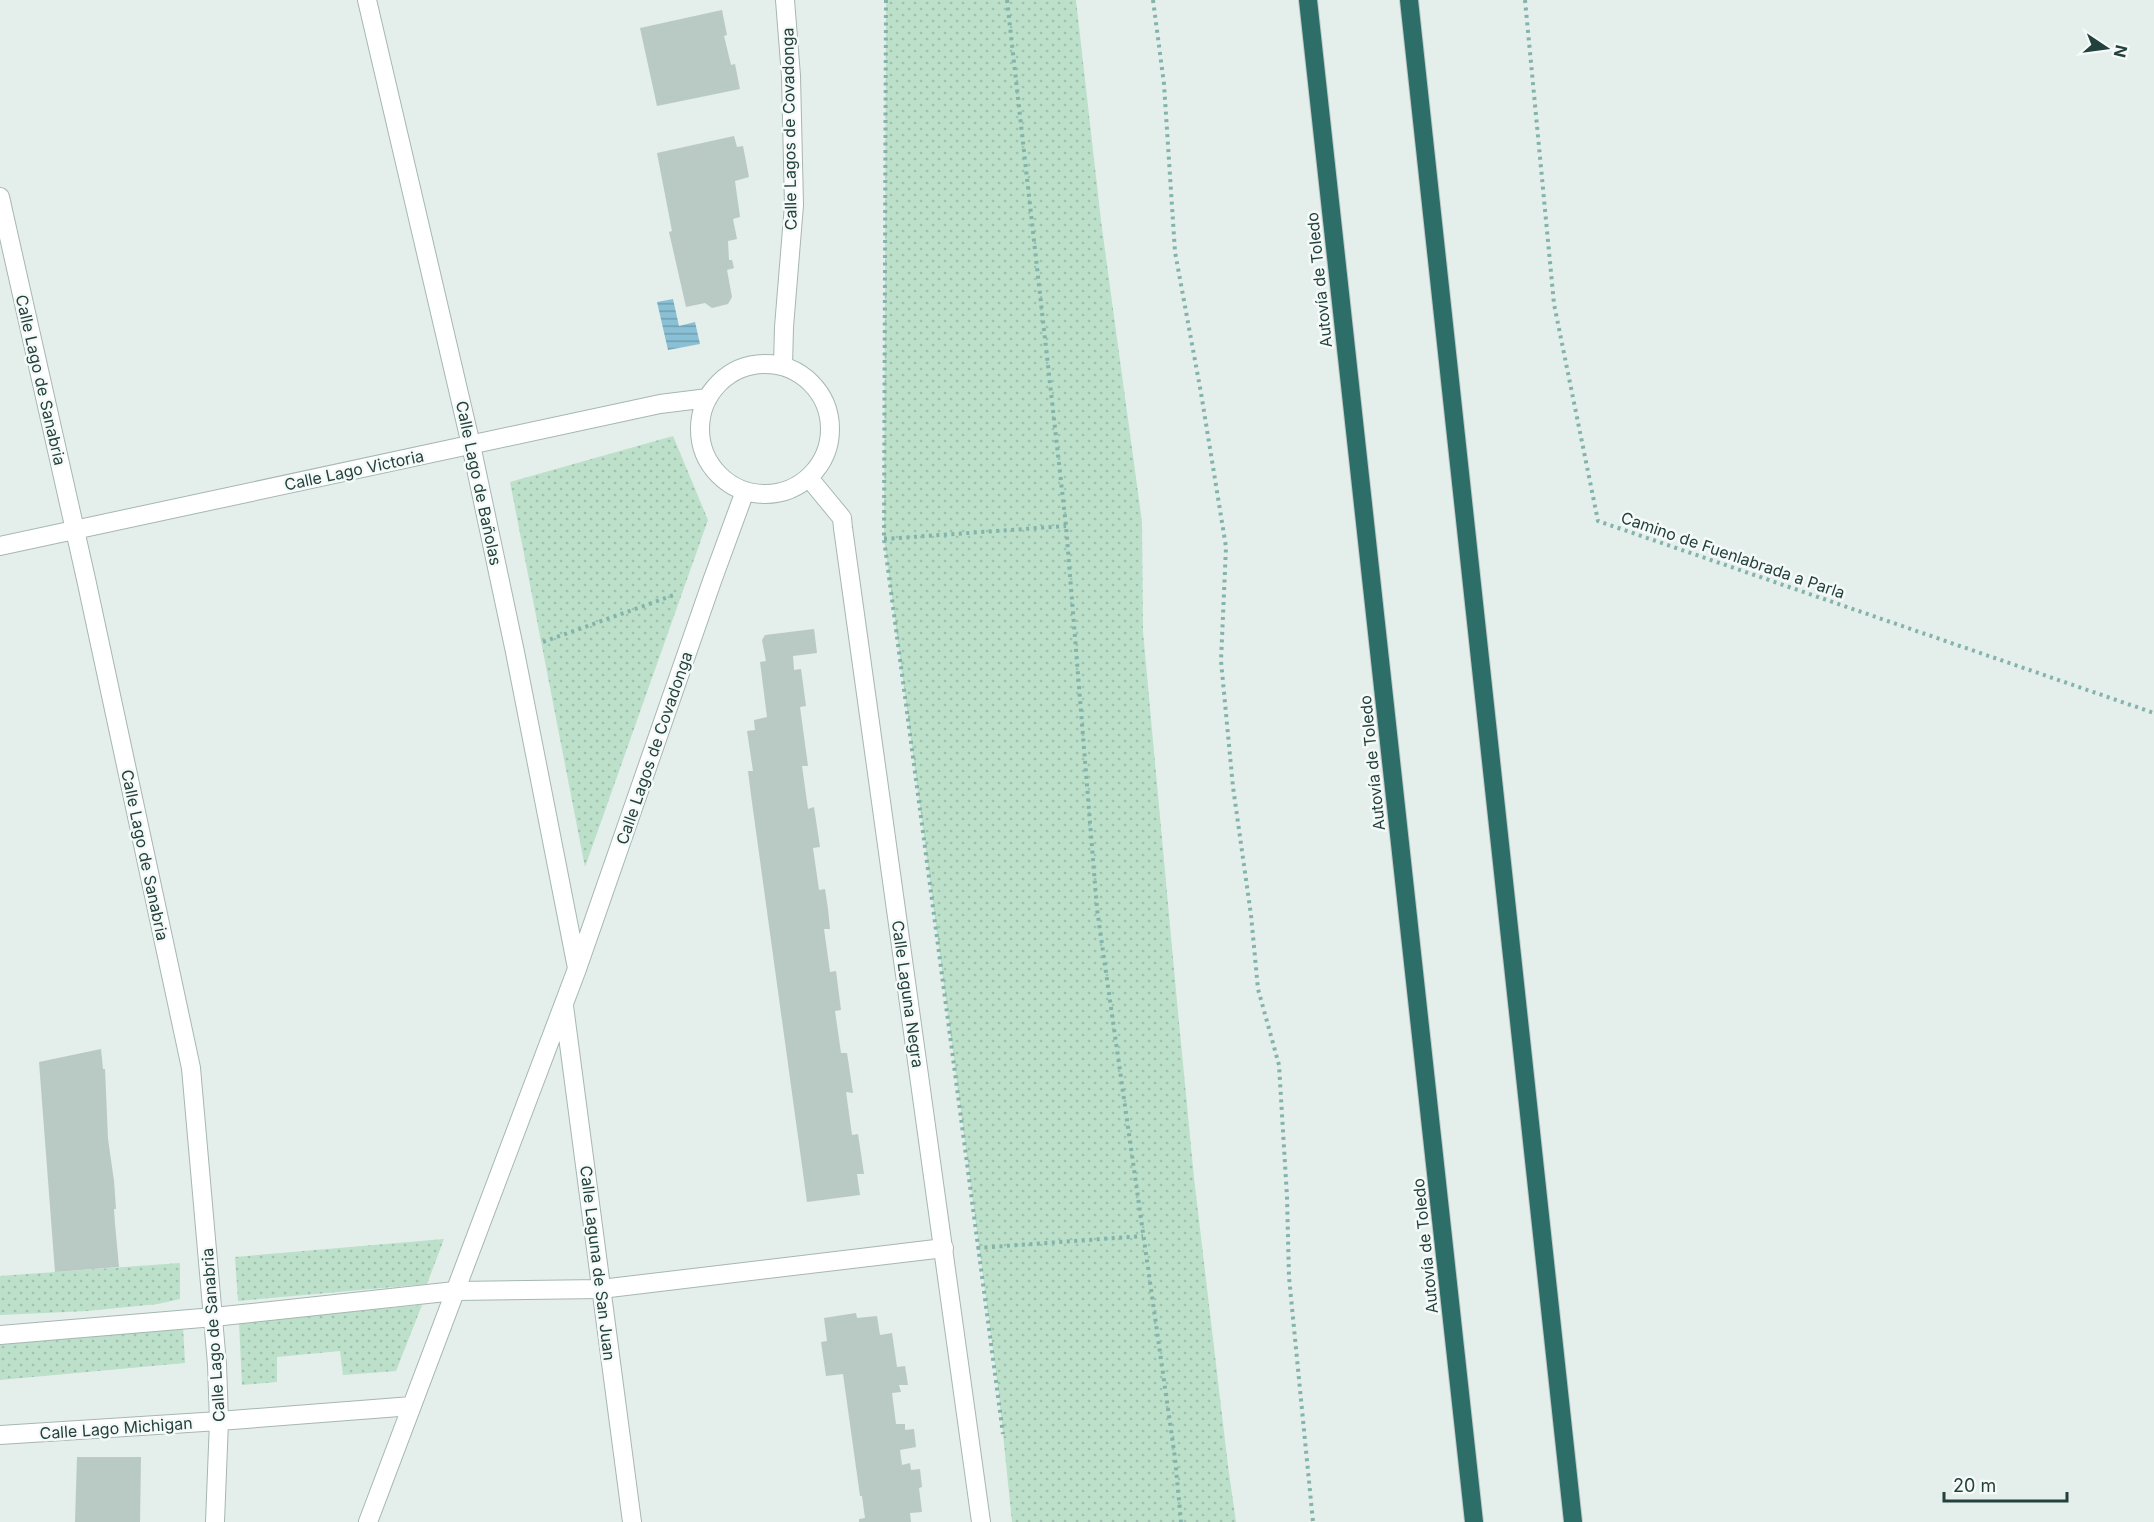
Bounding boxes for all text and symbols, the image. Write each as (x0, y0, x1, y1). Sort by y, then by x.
north arrow (2076, 18, 2136, 78)
street label: Calle Lagos de Covadonga (777, 27, 801, 231)
text: N (2109, 43, 2132, 60)
street label: Autovía de Toledo (1302, 211, 1336, 349)
street label: Calle Lago de Sanabria (12, 293, 70, 467)
street label: Calle Lago de Bañolas (452, 399, 506, 567)
street label: Calle Lago Victoria (282, 445, 426, 495)
street label: Camino de Fuenlabrada a Parla (1618, 507, 1848, 603)
street label: Calle Lagos de Covadonga (612, 649, 696, 847)
street label: Autovía de Toledo (1355, 694, 1389, 832)
street label: Calle Lago de Sanabria (117, 768, 173, 942)
street label: Calle Laguna Negra (888, 919, 928, 1069)
street label: Calle Laguna de San Juan (576, 1164, 620, 1362)
street label: Autovía de Toledo (1408, 1177, 1442, 1315)
street label: Calle Lago de Sanabria (197, 1247, 229, 1423)
street label: Calle Lago Michigan (39, 1413, 193, 1443)
scale bar (1944, 1465, 2067, 1503)
text: 20 m (1953, 1475, 1996, 1496)

